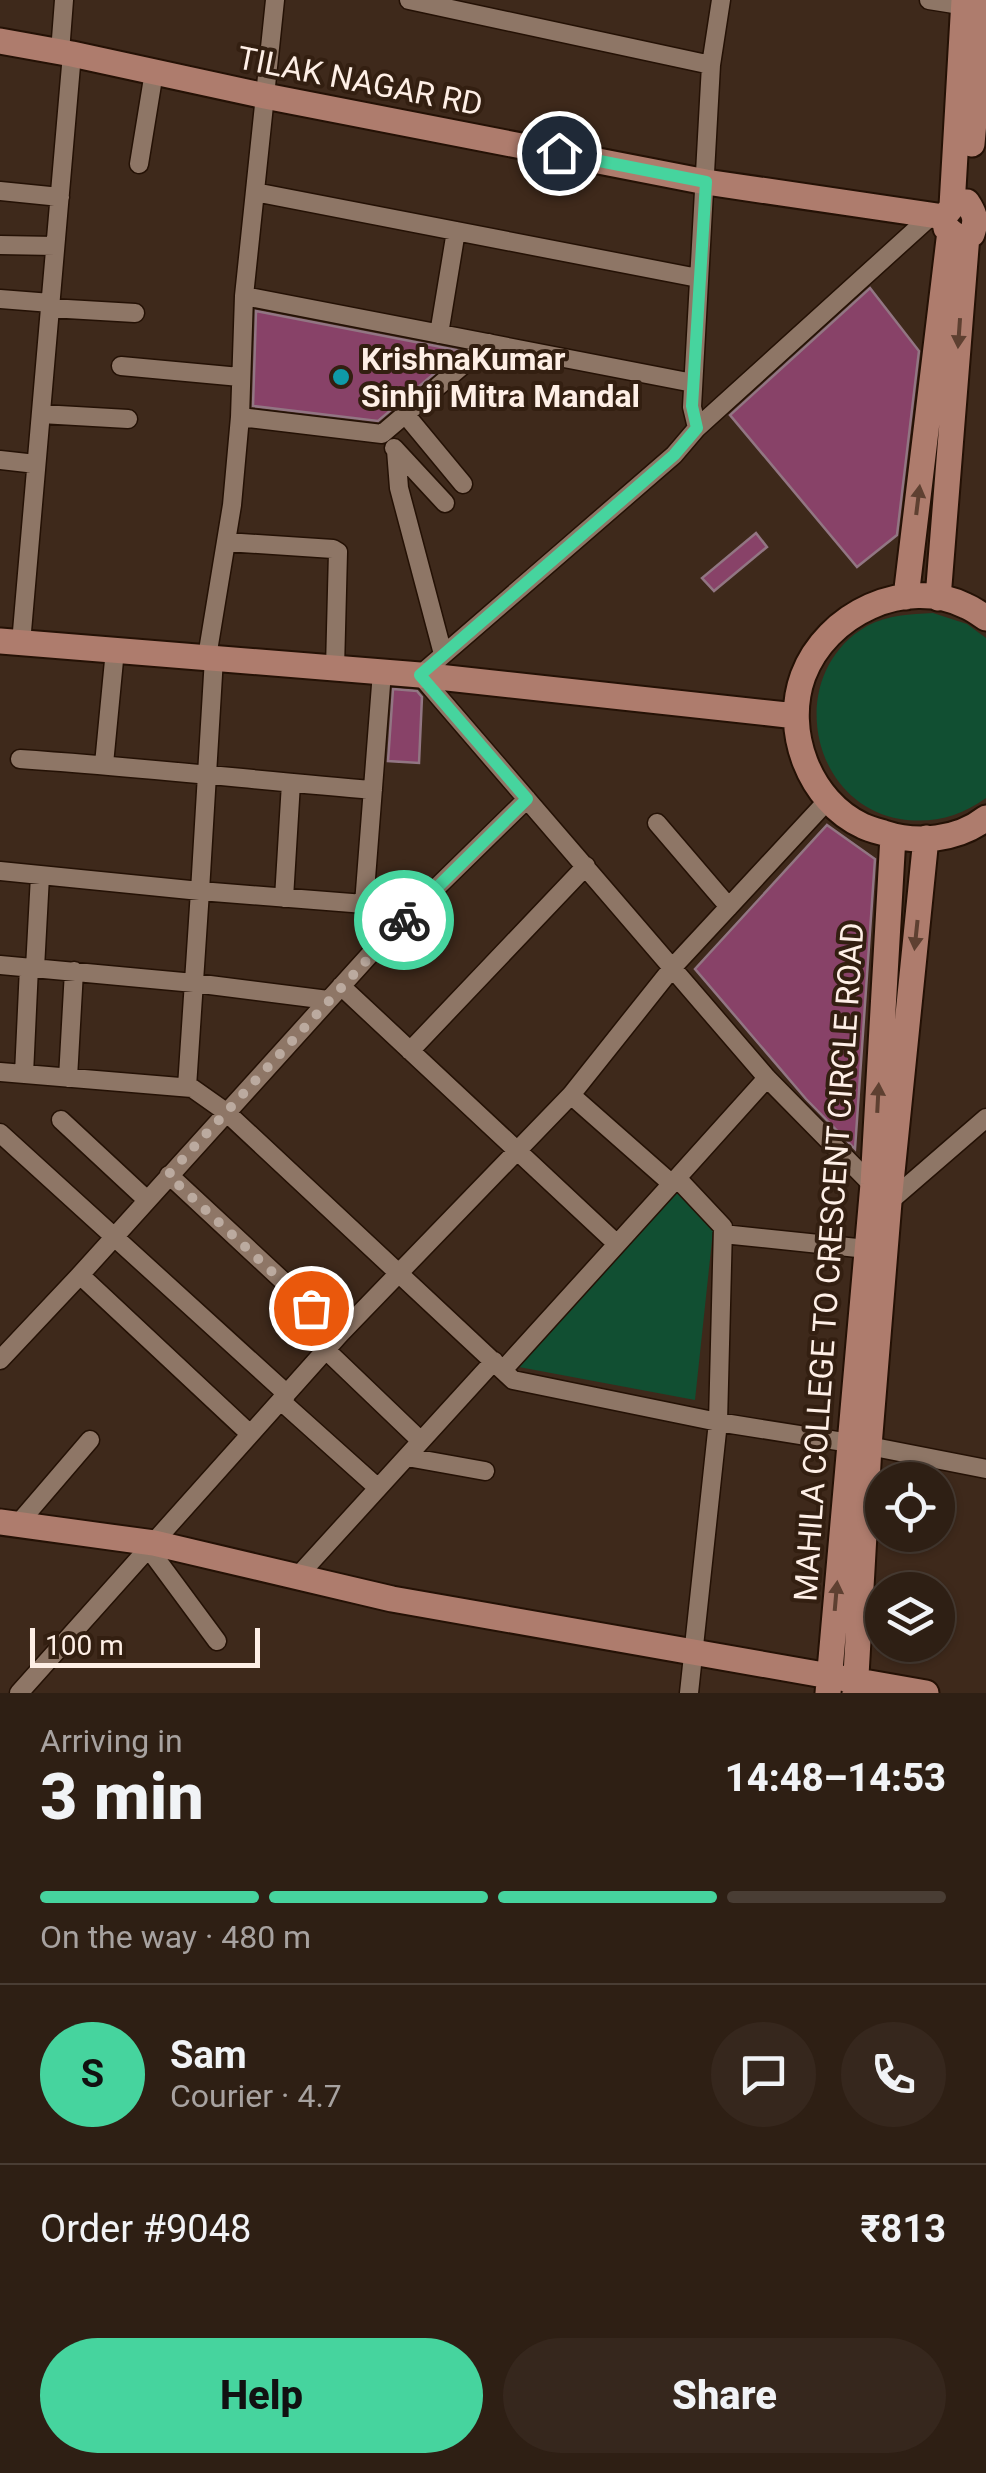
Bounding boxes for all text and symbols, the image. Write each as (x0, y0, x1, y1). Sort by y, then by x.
street label: TILAK NAGAR RD (234, 39, 486, 123)
pin (517, 111, 602, 196)
icon: home (532, 126, 587, 181)
one-way arrow (951, 317, 967, 349)
place label: KrishnaKumar Sinhji Mitra Mandal (361, 340, 640, 415)
marker: KrishnaKumar Sinhji Mitra Mandal (330, 366, 352, 388)
one-way arrow (910, 484, 926, 516)
courier (354, 870, 454, 970)
icon: bike (377, 893, 432, 948)
one-way arrow (908, 920, 924, 952)
street label: MAHILA COLLEGE TO CRESCENT CIRCLE ROAD (786, 921, 872, 1603)
one-way arrow (870, 1081, 886, 1113)
pin (269, 1266, 354, 1351)
icon: bag (284, 1281, 339, 1336)
map controls (865, 1462, 955, 1662)
button: locate (865, 1462, 955, 1552)
button: layers (865, 1572, 955, 1662)
one-way arrow (829, 1579, 845, 1611)
scale bar (30, 1623, 260, 1668)
text: 100 m (45, 1629, 124, 1662)
text: Arriving in (40, 1722, 183, 1760)
text: 14:48–14:53 (725, 1756, 946, 1800)
text: 3 min (40, 1759, 204, 1835)
text: On the way · 480 m (40, 1918, 311, 1956)
button: chat (711, 2022, 816, 2127)
button: phone (841, 2022, 946, 2127)
text: Sam (170, 2033, 247, 2077)
text: S (81, 2052, 104, 2096)
text: Courier · 4.7 (170, 2077, 342, 2115)
text: Order #9048 (40, 2207, 251, 2251)
text: ₹813 (861, 2207, 946, 2251)
button: Help (40, 2338, 483, 2453)
button: Share (503, 2338, 946, 2453)

